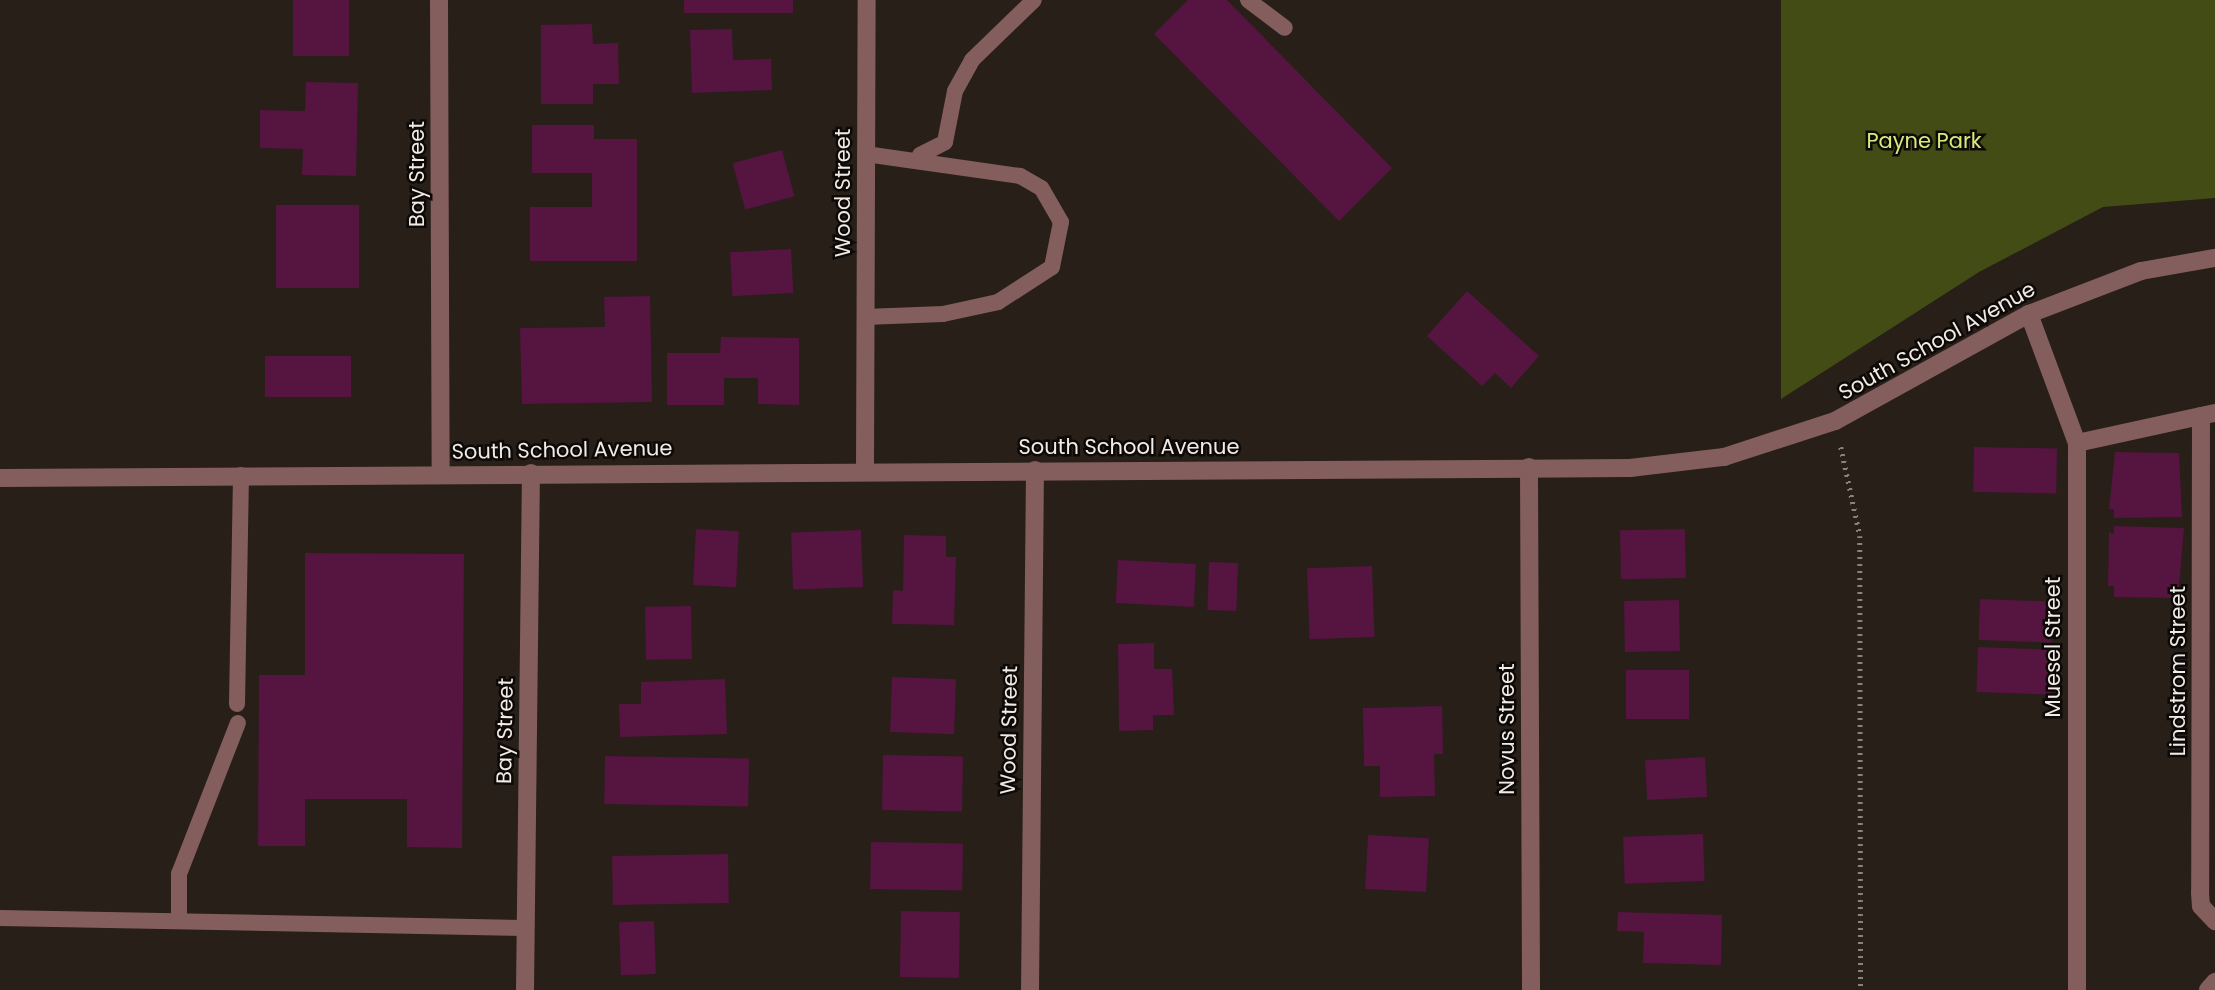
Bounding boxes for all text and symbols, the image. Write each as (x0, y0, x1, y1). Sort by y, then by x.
street label: Bay Street (404, 121, 430, 227)
park label: Payne Park (1866, 128, 1982, 154)
street label: Wood Street (830, 129, 856, 257)
street label: South School Avenue (1834, 276, 2040, 406)
street label: South School Avenue (1019, 434, 1239, 460)
street label: South School Avenue (451, 435, 673, 465)
street label: Muesel Street (2040, 577, 2066, 717)
street label: Lindstrom Street (2165, 586, 2191, 756)
street label: Novus Street (1494, 663, 1520, 795)
street label: Wood Street (995, 665, 1023, 795)
street label: Bay Street (491, 678, 519, 784)

